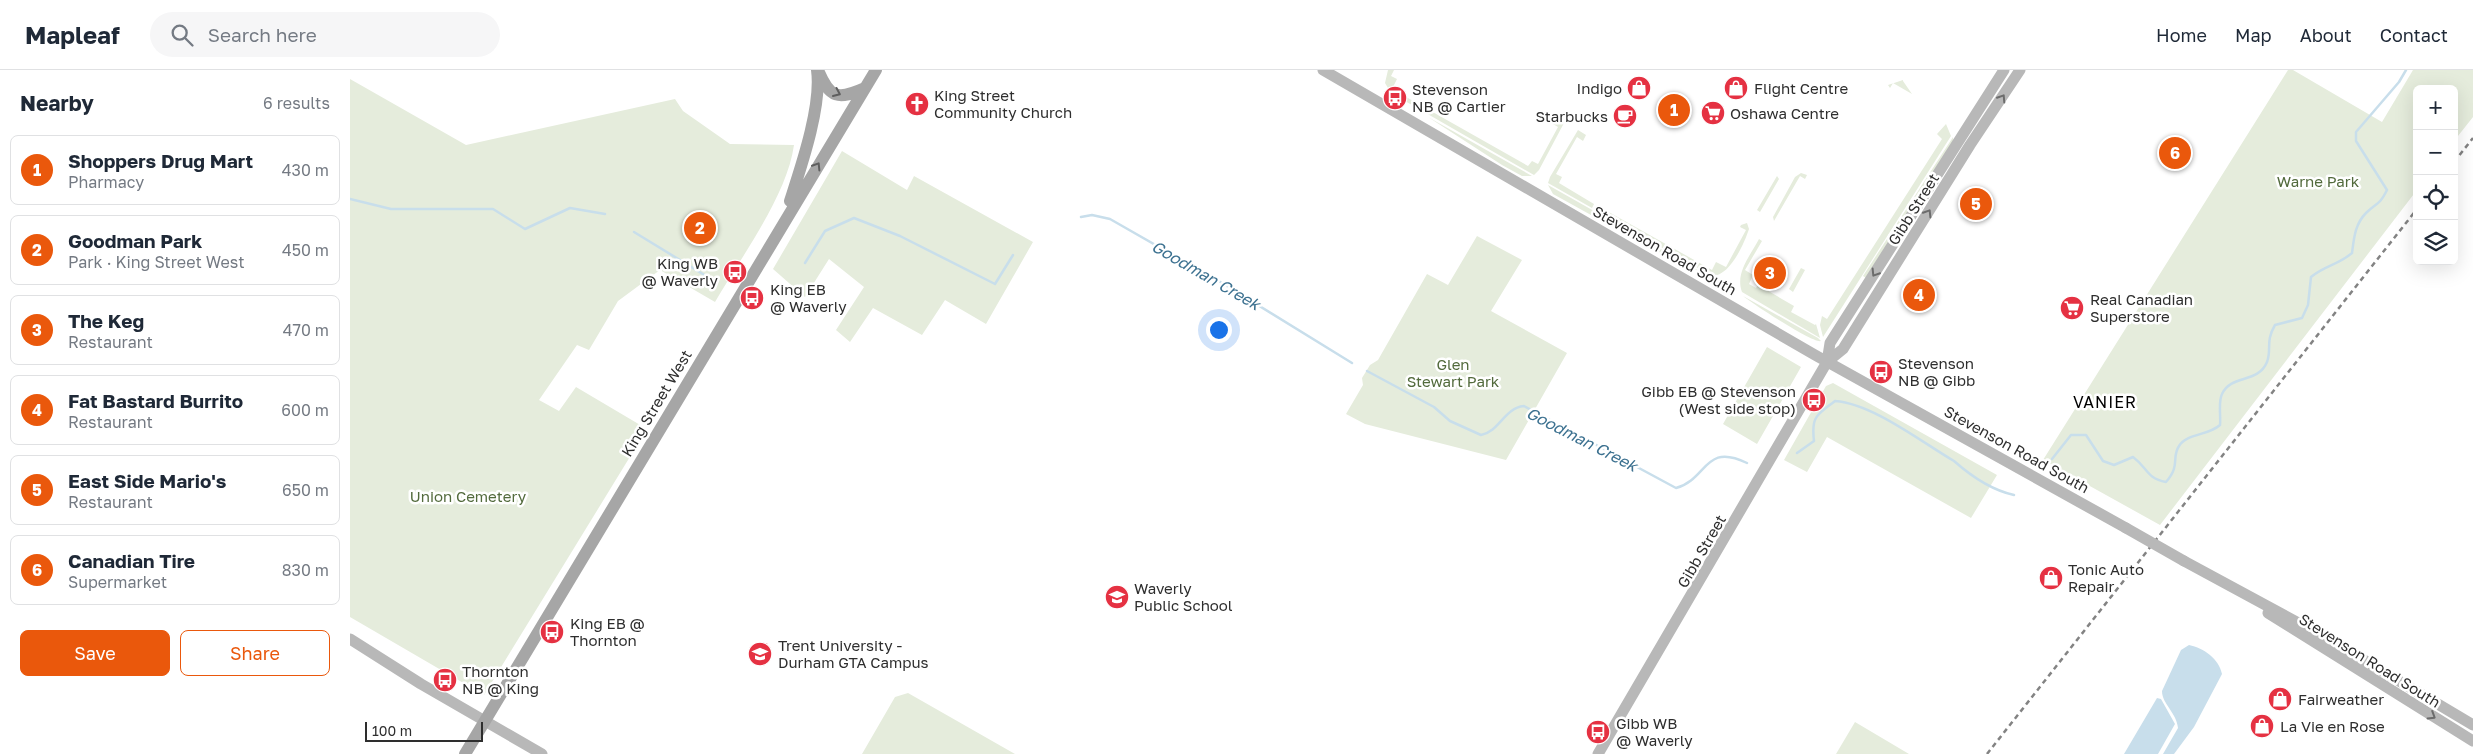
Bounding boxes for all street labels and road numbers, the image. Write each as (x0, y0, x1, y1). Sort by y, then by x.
street label: Gibb Street (1884, 170, 1942, 248)
street label: Stevenson Road South (1590, 201, 1740, 299)
street label: King Street West (617, 346, 695, 460)
street label: Stevenson Road South (1941, 402, 2093, 496)
street label: Gibb Street (1673, 511, 1729, 591)
street label: Stevenson Road South (2296, 609, 2444, 711)

